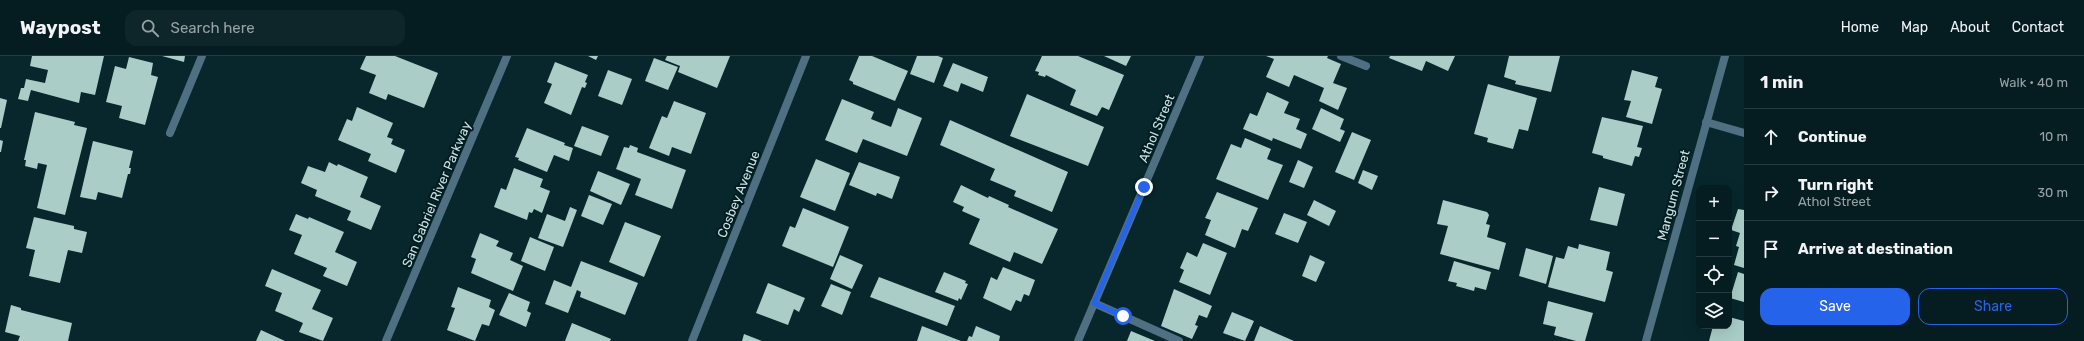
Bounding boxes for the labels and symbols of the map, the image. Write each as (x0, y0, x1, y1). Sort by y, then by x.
street label: Athol Street (1135, 92, 1178, 165)
street label: San Gabriel River Parkway (399, 119, 474, 269)
street label: Cosbey Avenue (714, 148, 763, 240)
street label: Mangum Street (1654, 148, 1694, 242)
route end (1135, 178, 1153, 196)
route start (1114, 307, 1132, 325)

